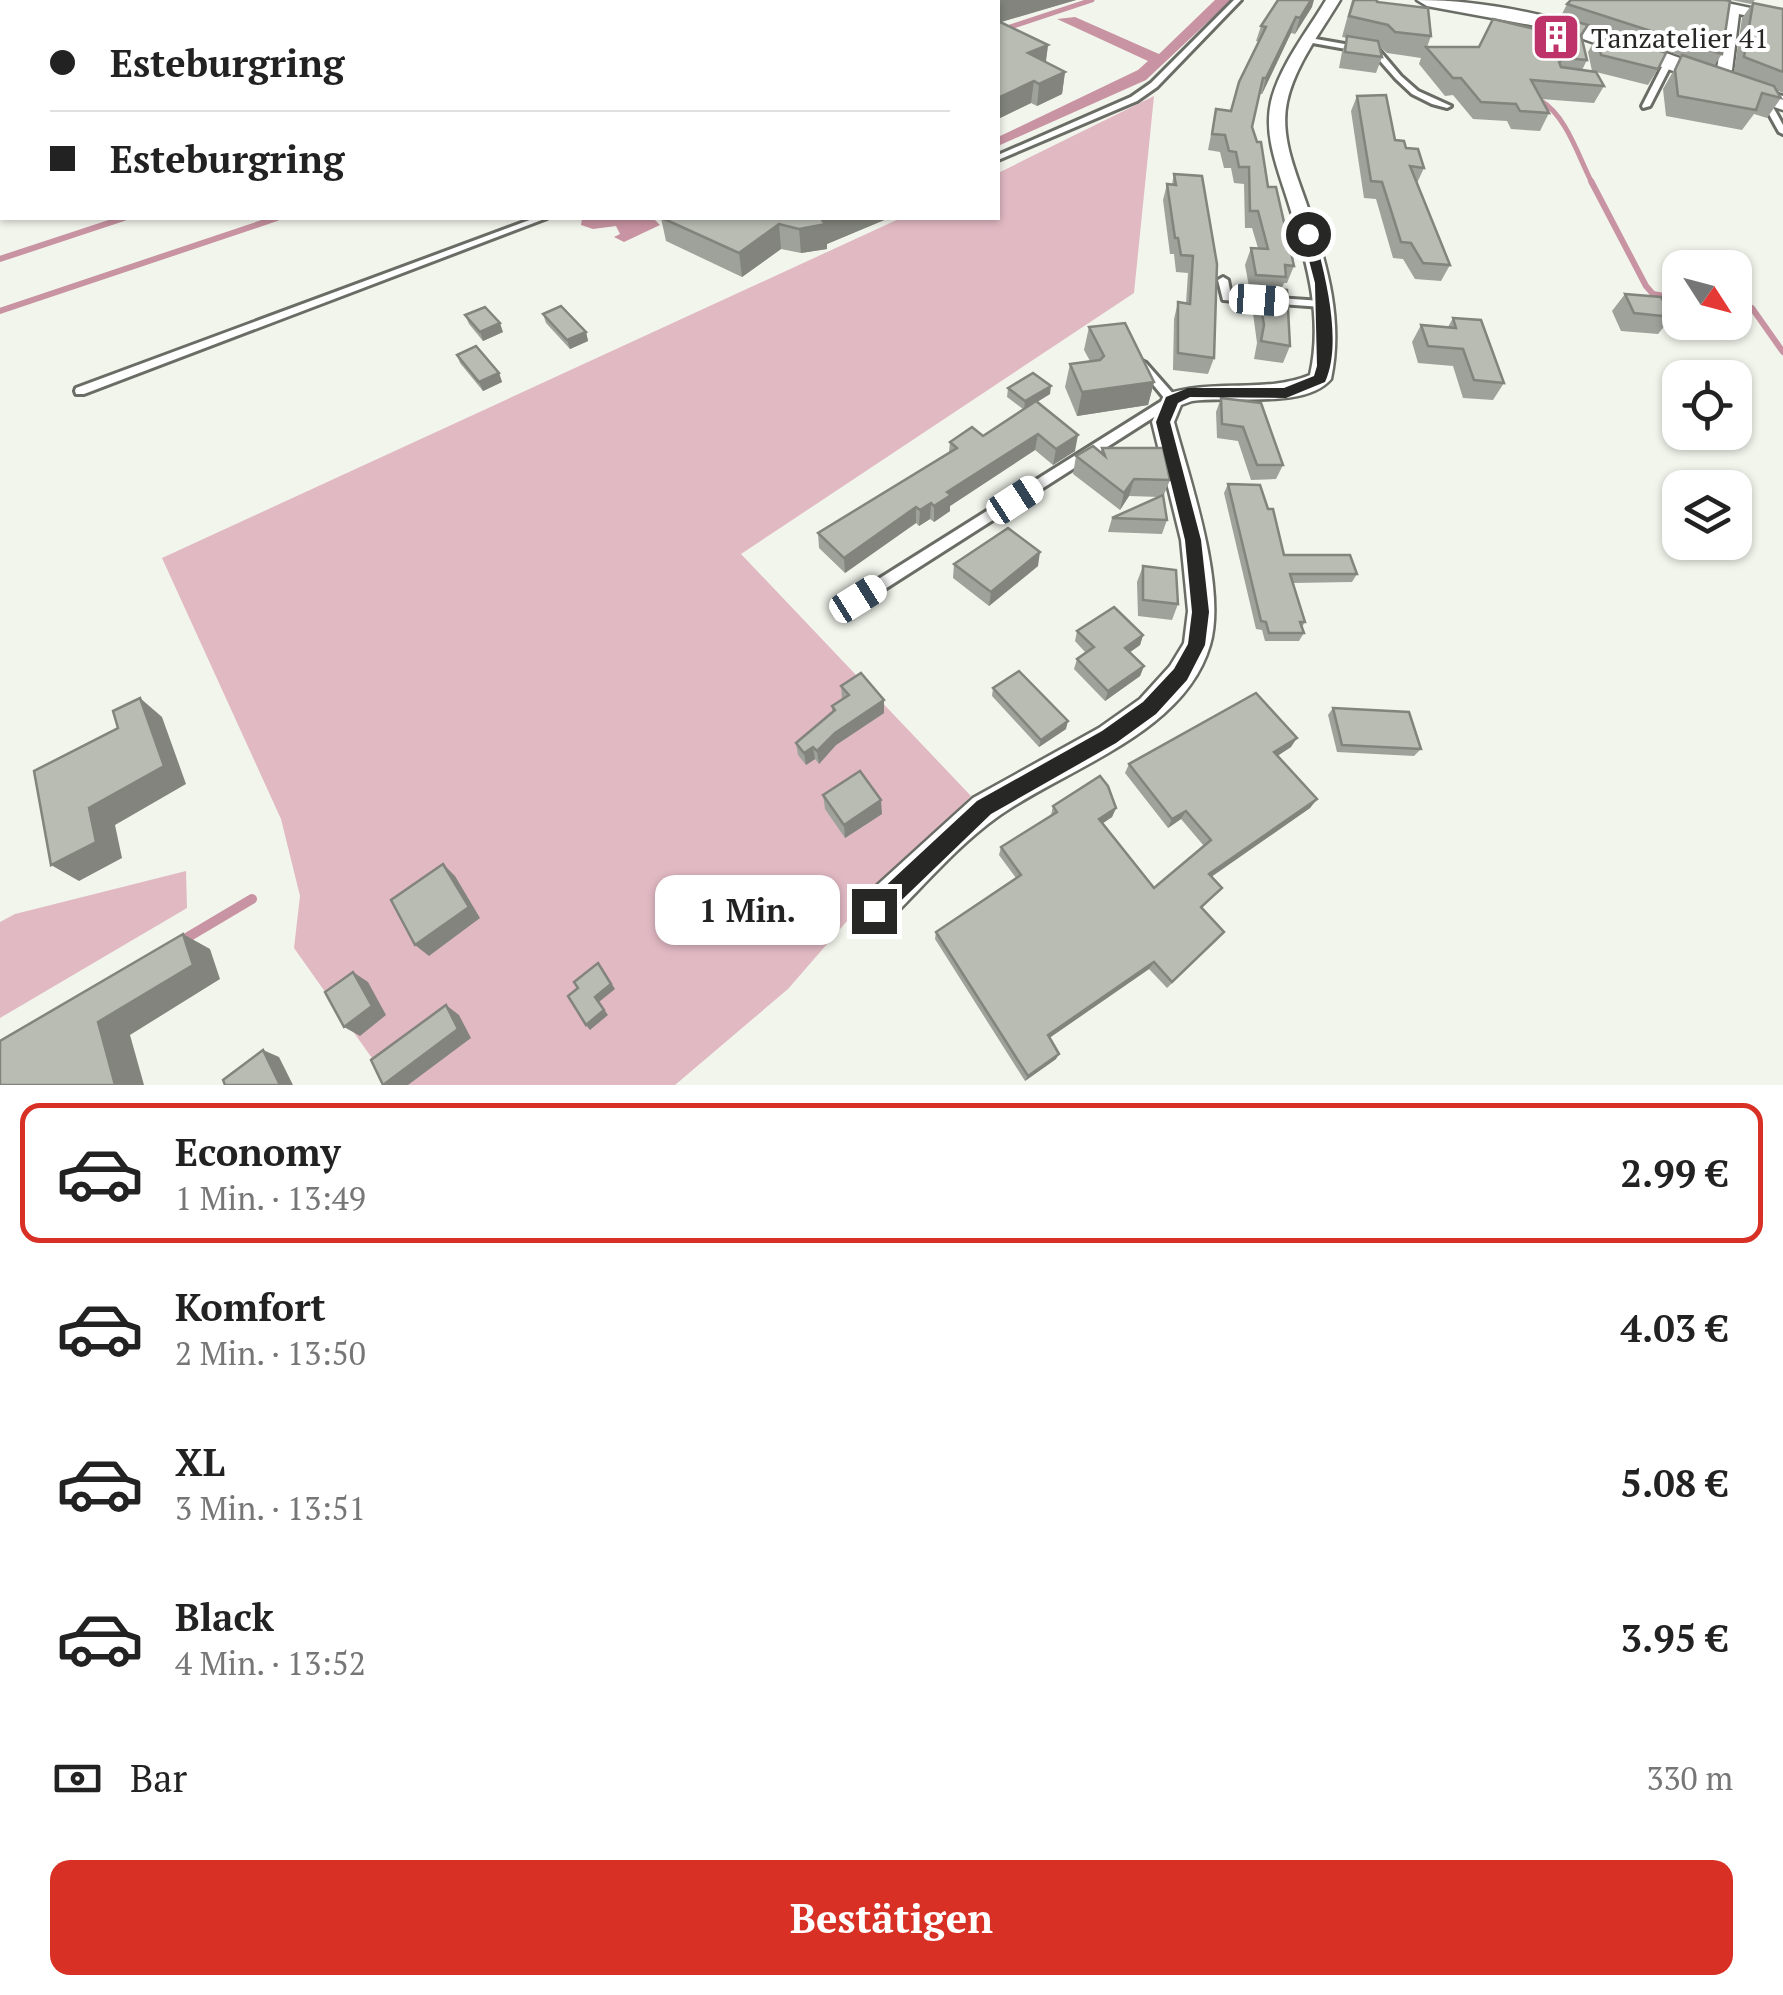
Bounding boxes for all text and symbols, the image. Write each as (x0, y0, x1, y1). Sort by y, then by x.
building icon: Tanzatelier 41 (1530, 11, 1582, 63)
place label: Tanzatelier 41 (1591, 19, 1769, 56)
text: Esteburgring (110, 38, 344, 88)
text: Esteburgring (110, 134, 344, 184)
route start (1286, 212, 1331, 257)
north arrow (1662, 250, 1752, 340)
map controls (1662, 250, 1752, 560)
car (1228, 283, 1290, 317)
button: locate (1662, 360, 1752, 450)
button: layers (1662, 470, 1752, 560)
car (982, 471, 1048, 529)
car (825, 570, 891, 628)
callout: 1 Min. (654, 876, 839, 946)
text: 1 Min. (699, 889, 796, 931)
route end (852, 889, 897, 934)
text: Economy (175, 1127, 341, 1177)
icon: car (55, 1128, 145, 1218)
text: 2.99 € (1621, 1148, 1728, 1198)
text: 1 Min. · 13:49 (175, 1177, 366, 1219)
text: Komfort (175, 1282, 326, 1332)
icon: car (55, 1283, 145, 1373)
text: 4.03 € (1621, 1303, 1728, 1353)
text: 2 Min. · 13:50 (175, 1332, 366, 1374)
text: XL (175, 1437, 225, 1487)
icon: car (55, 1438, 145, 1528)
text: 5.08 € (1621, 1458, 1728, 1508)
text: 3 Min. · 13:51 (175, 1487, 366, 1529)
text: Black (175, 1592, 274, 1642)
icon: car (55, 1593, 145, 1683)
text: 3.95 € (1621, 1613, 1728, 1663)
text: 4 Min. · 13:52 (175, 1642, 366, 1684)
icon: cash (50, 1751, 105, 1806)
text: Bar (130, 1753, 187, 1803)
text: 330 m (1646, 1757, 1733, 1799)
button: Bestätigen (50, 1860, 1733, 1975)

